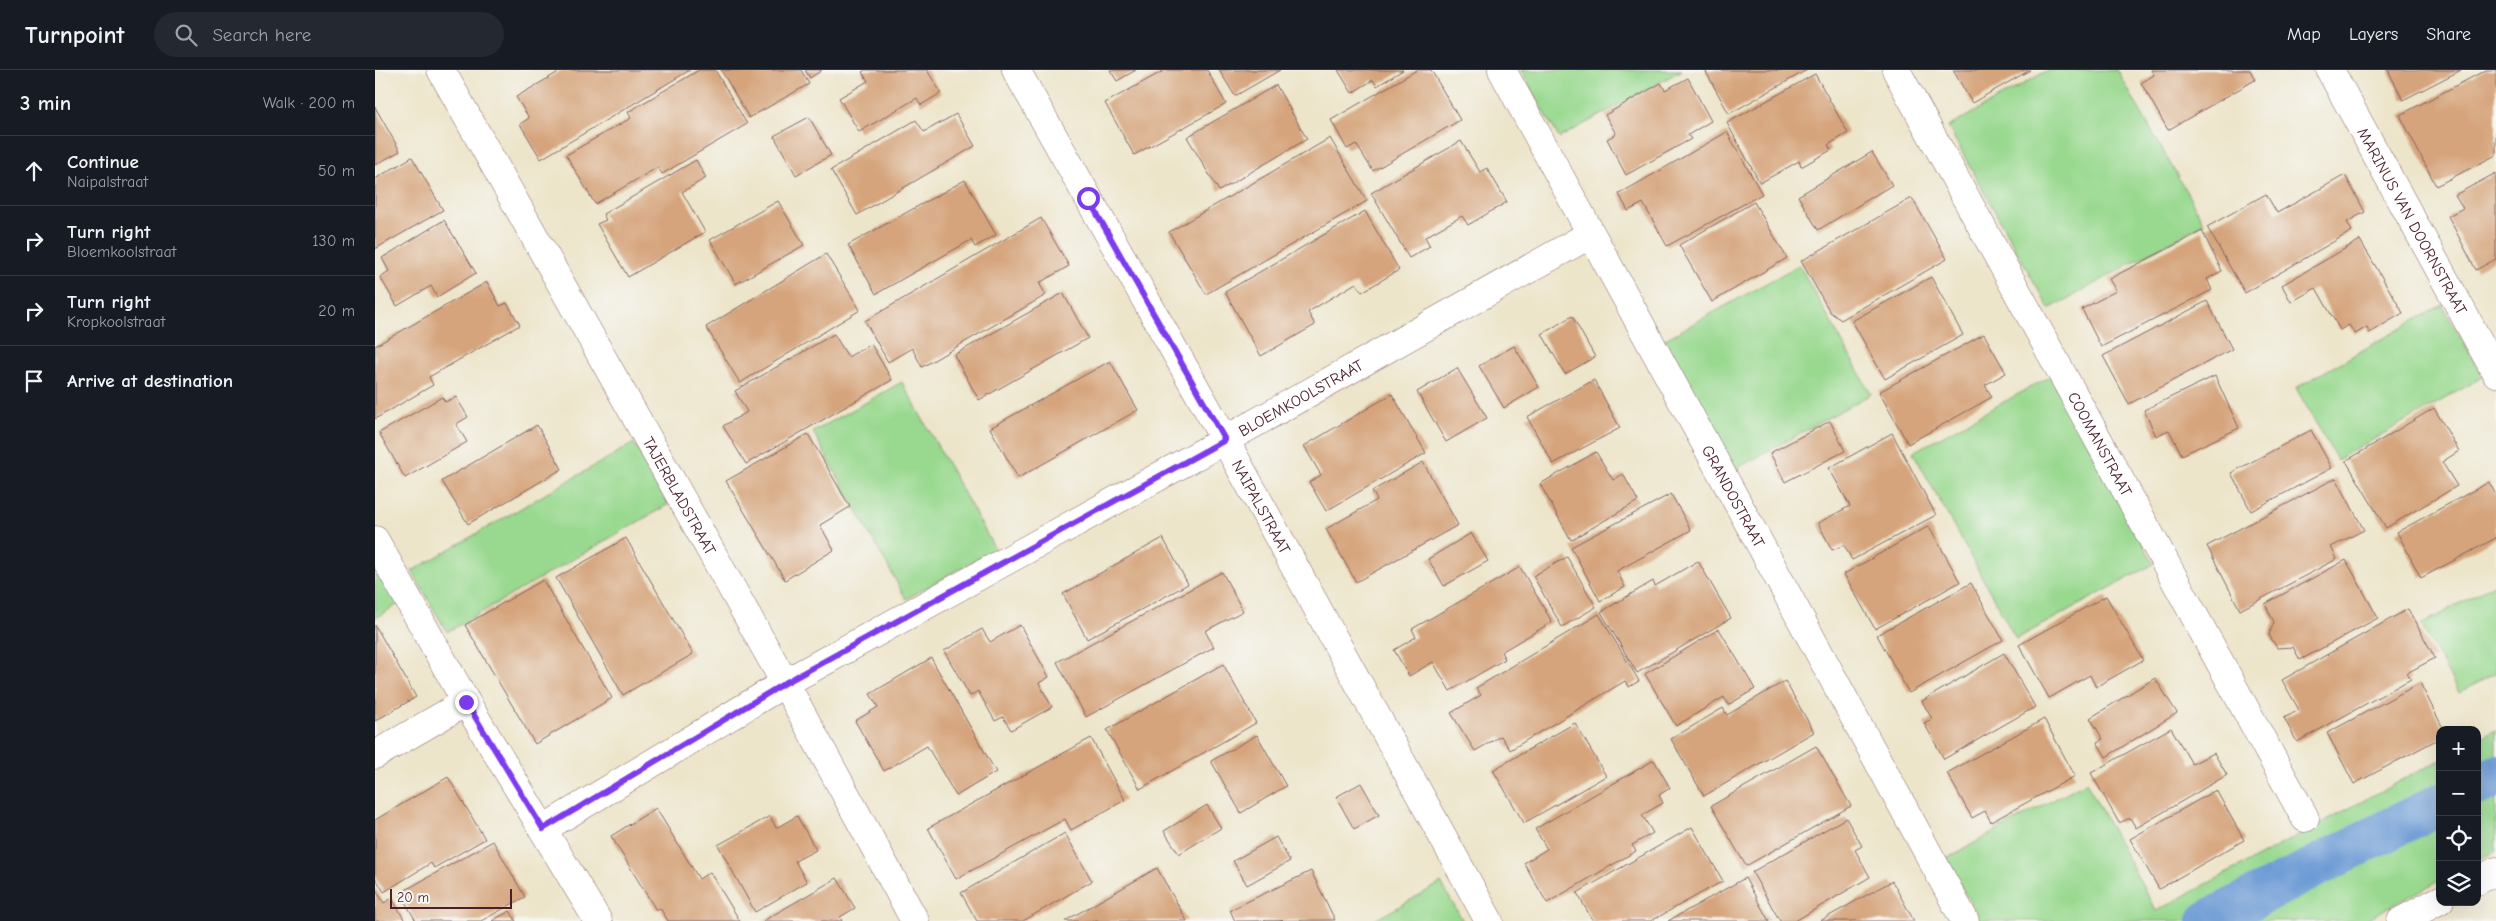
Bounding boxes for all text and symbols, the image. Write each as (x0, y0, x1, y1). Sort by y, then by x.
search box (154, 12, 504, 57)
text: Turnpoint (25, 21, 124, 49)
icon: search (172, 21, 200, 49)
text: Search here (212, 24, 311, 46)
text: Map (2287, 24, 2321, 45)
text: Layers (2349, 24, 2398, 45)
text: Share (2426, 24, 2471, 45)
text: 3 min (20, 91, 71, 115)
text: Walk · 200 m (263, 94, 355, 112)
street label: MARINUS VAN DOORNSTRAAT (2353, 125, 2471, 318)
text: Continue (67, 151, 139, 173)
icon: ahead (20, 157, 48, 185)
text: 50 m (318, 162, 355, 180)
text: Naipalstraat (67, 173, 148, 191)
route start (1077, 187, 1100, 210)
text: Turn right (67, 221, 151, 243)
icon: right (20, 227, 48, 255)
text: 130 m (312, 232, 355, 250)
text: Bloemkoolstraat (67, 243, 176, 261)
text: Turn right (67, 291, 151, 313)
icon: right (20, 297, 48, 325)
text: 20 m (318, 302, 355, 320)
text: Kropkoolstraat (67, 313, 165, 331)
street label: BLOEMKOOLSTRAAT (1236, 356, 1367, 441)
icon: arrive (20, 367, 48, 395)
text: Arrive at destination (67, 370, 233, 392)
street label: COOMANSTRAAT (2064, 389, 2136, 500)
street label: TAJERBLADSTRAAT (639, 434, 720, 559)
street label: GRANDOSTRAAT (1698, 442, 1768, 551)
street label: NAIPALSTRAAT (1228, 457, 1294, 558)
route end (455, 691, 478, 714)
map controls (2436, 726, 2481, 906)
button: + (2436, 726, 2481, 771)
button: − (2436, 771, 2481, 816)
button: locate (2436, 816, 2481, 861)
button: layers (2436, 861, 2481, 906)
scale bar (390, 886, 513, 909)
text: 20 m (397, 889, 429, 906)

